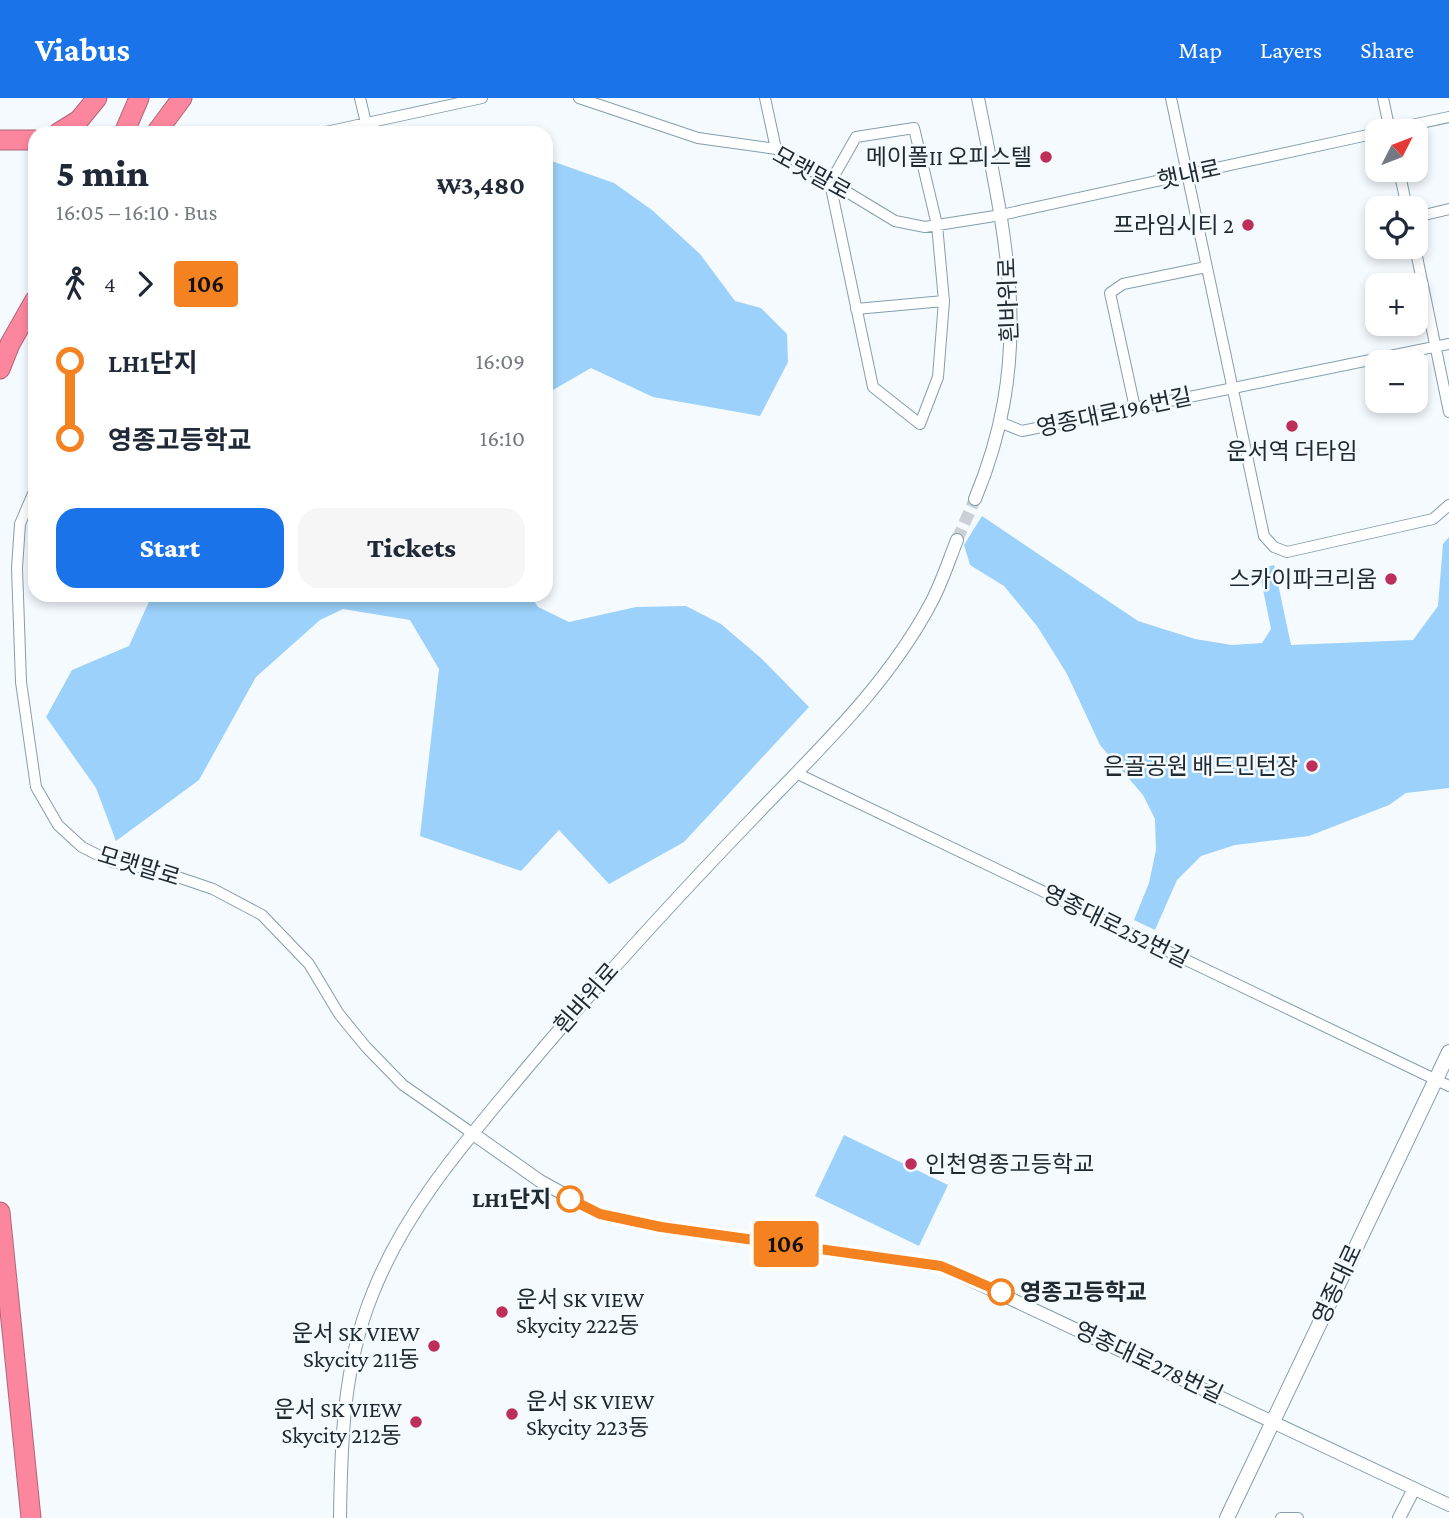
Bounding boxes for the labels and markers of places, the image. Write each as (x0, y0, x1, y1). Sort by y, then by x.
place label: 메이폴II 오피스텔 (866, 144, 1032, 170)
marker: 메이폴II 오피스텔 (1038, 149, 1054, 165)
place label: 프라임시티 2 (1113, 212, 1234, 238)
marker: 프라임시티 2 (1240, 217, 1256, 233)
marker: 운서역 더타임 (1284, 418, 1300, 434)
place label: 운서역 더타임 (1226, 438, 1358, 464)
place label: 스카이파크리움 (1229, 566, 1377, 592)
marker: 스카이파크리움 (1383, 571, 1399, 587)
place label: 은골공원 배드민턴장 (1103, 753, 1298, 779)
marker: 은골공원 배드민턴장 (1304, 758, 1320, 774)
place label: 인천영종고등학교 (925, 1151, 1094, 1177)
marker: 인천영종고등학교 (903, 1156, 919, 1172)
place label: LH1단지 (472, 1186, 551, 1212)
marker: LH1단지 (557, 1186, 583, 1212)
marker: 영종고등학교 (988, 1279, 1014, 1305)
place label: 영종고등학교 (1020, 1279, 1147, 1305)
place label: 운서 SK VIEW Skycity 222동 (516, 1286, 645, 1338)
marker: 운서 SK VIEW Skycity 222동 (494, 1304, 510, 1320)
place label: 운서 SK VIEW Skycity 211동 (292, 1320, 421, 1372)
marker: 운서 SK VIEW Skycity 211동 (426, 1338, 442, 1354)
place label: 운서 SK VIEW Skycity 223동 (526, 1388, 655, 1440)
place label: 운서 SK VIEW Skycity 212동 (274, 1396, 403, 1448)
marker: 운서 SK VIEW Skycity 223동 (504, 1406, 520, 1422)
marker: 운서 SK VIEW Skycity 212동 (408, 1414, 424, 1430)

